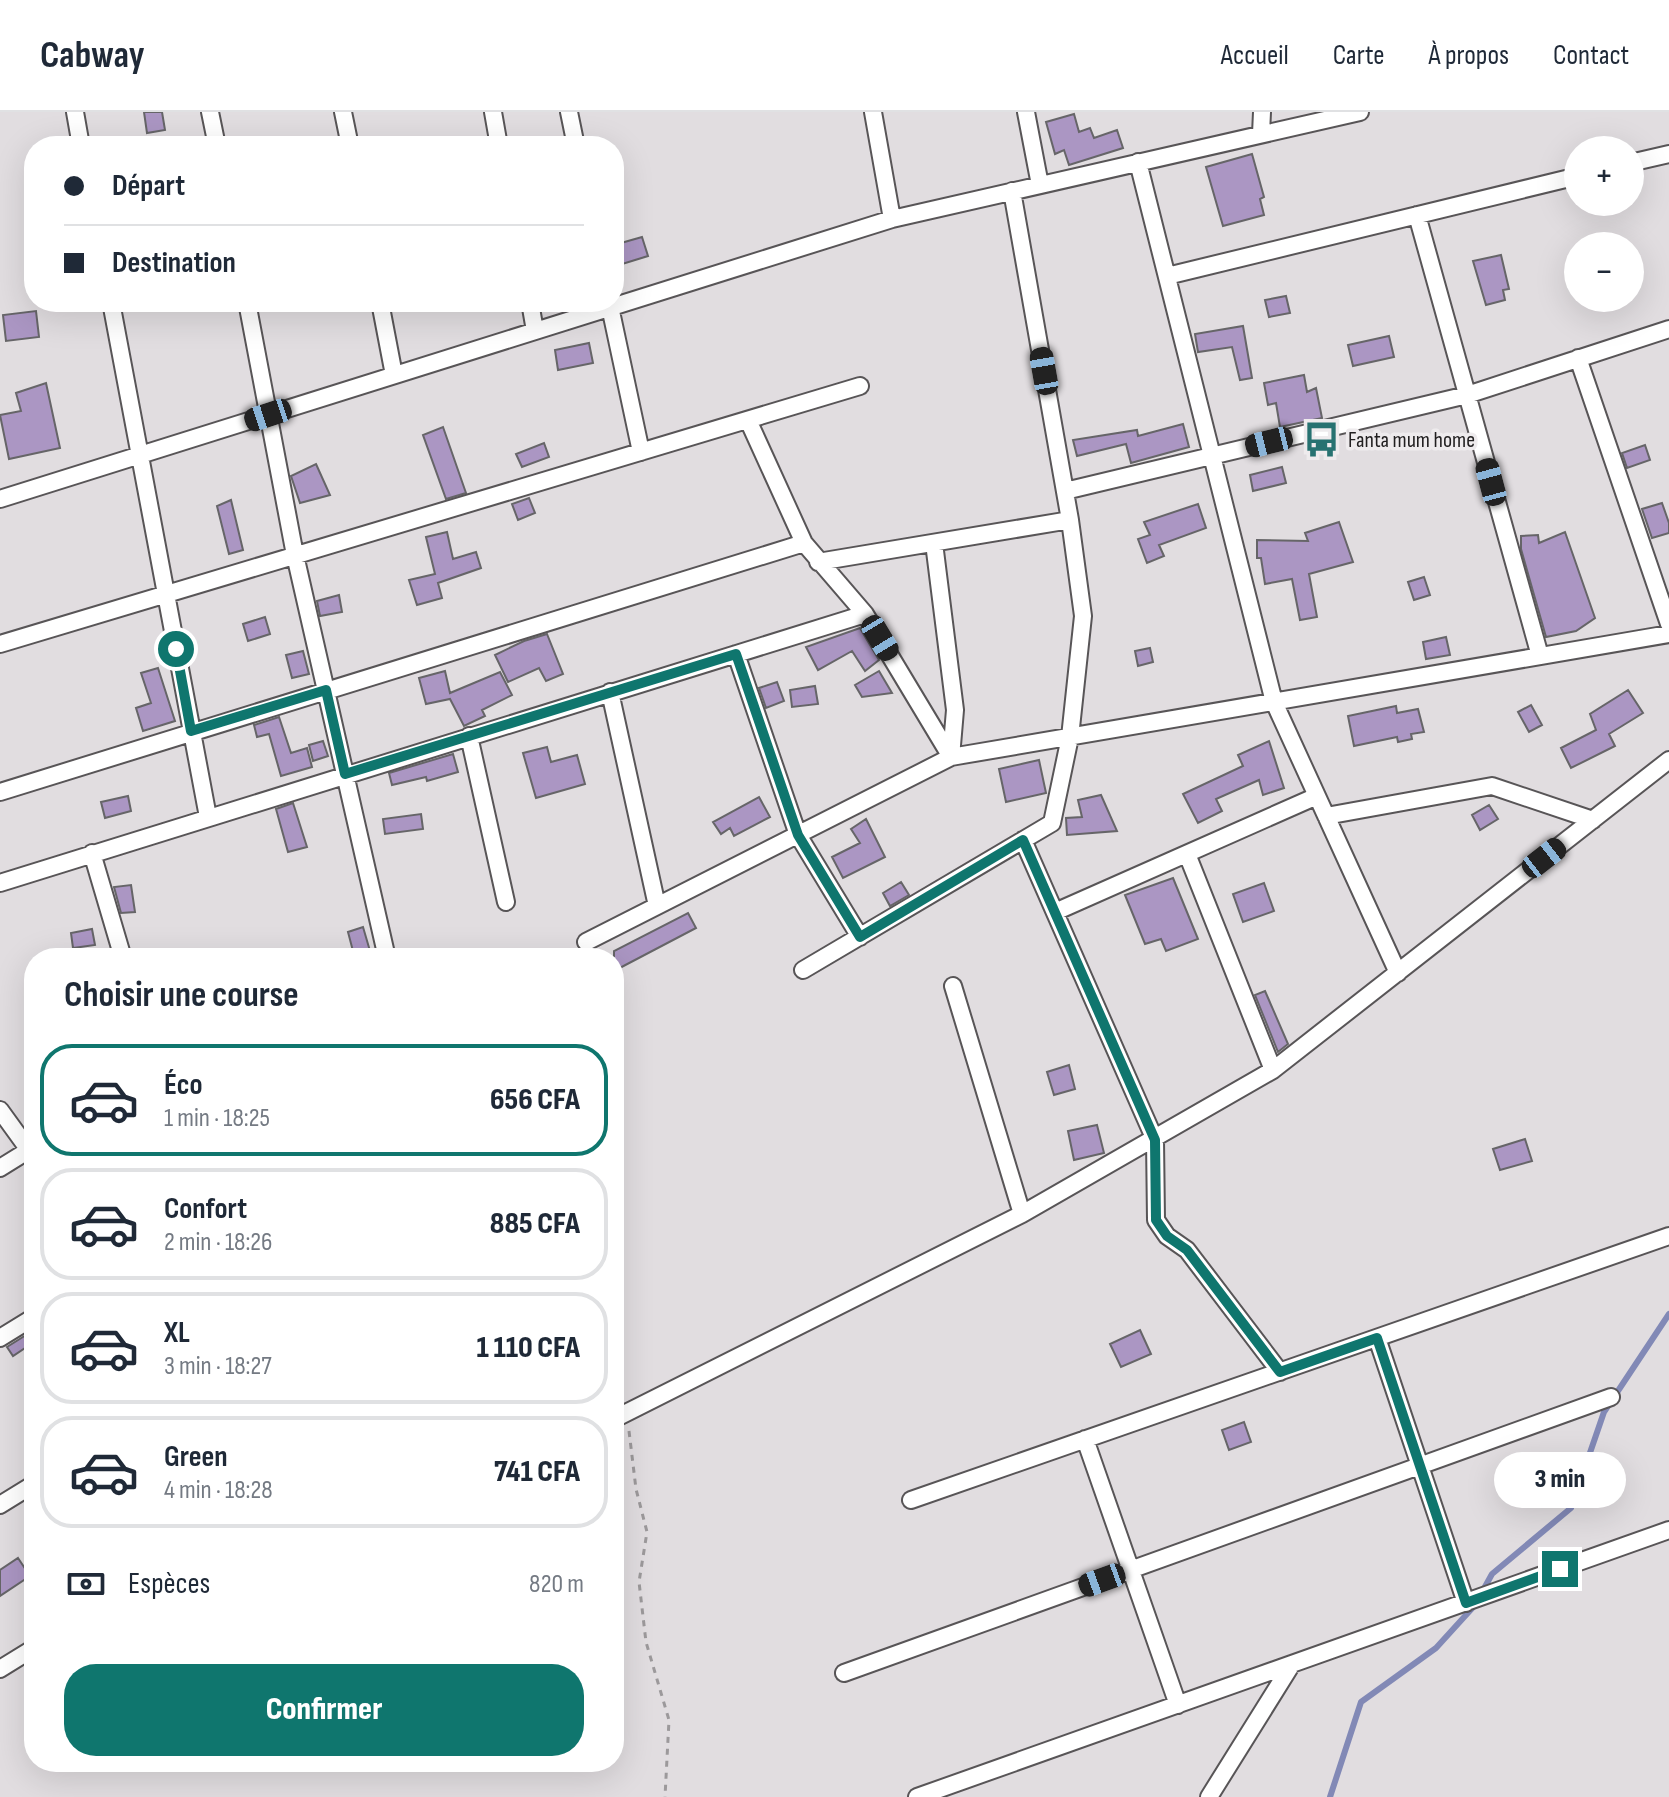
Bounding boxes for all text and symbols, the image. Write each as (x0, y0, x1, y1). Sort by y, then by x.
text: Cabway (40, 33, 145, 78)
text: Accueil (1221, 39, 1289, 72)
text: Carte (1333, 39, 1385, 72)
text: À propos (1429, 39, 1509, 72)
text: Contact (1553, 39, 1629, 72)
map controls (1564, 136, 1644, 312)
button: + (1564, 136, 1644, 216)
text: Départ (112, 168, 185, 204)
button: − (1564, 232, 1644, 312)
text: Destination (112, 245, 236, 281)
car (1028, 345, 1060, 397)
car (241, 396, 295, 434)
bus stop icon: Fanta mum home (1303, 420, 1341, 458)
car (1243, 425, 1295, 459)
place label: Fanta mum home (1348, 427, 1475, 454)
car (1473, 456, 1509, 508)
car (857, 611, 903, 665)
route start (158, 631, 194, 667)
car (1518, 834, 1570, 882)
text: Choisir une course (64, 974, 299, 1017)
icon: car (68, 1064, 140, 1136)
text: Éco (164, 1067, 203, 1103)
text: 656 CFA (490, 1082, 580, 1118)
text: 1 min · 18:25 (164, 1103, 270, 1134)
icon: car (68, 1188, 140, 1260)
text: Confort (164, 1191, 247, 1227)
text: 885 CFA (490, 1206, 580, 1242)
text: 2 min · 18:26 (164, 1227, 272, 1258)
icon: car (68, 1312, 140, 1384)
text: XL (164, 1315, 190, 1351)
text: 1 110 CFA (476, 1330, 580, 1366)
text: 3 min · 18:27 (164, 1351, 272, 1382)
icon: car (68, 1436, 140, 1508)
text: Green (164, 1439, 228, 1475)
callout: 3 min (1494, 1453, 1626, 1509)
text: 741 CFA (494, 1454, 580, 1490)
text: 3 min (1535, 1464, 1585, 1495)
text: 4 min · 18:28 (164, 1475, 273, 1506)
route end (1542, 1551, 1578, 1587)
car (1075, 1561, 1129, 1599)
icon: cash (64, 1562, 108, 1606)
text: Espèces (128, 1566, 210, 1602)
text: 820 m (529, 1569, 584, 1600)
button: Confirmer (64, 1664, 584, 1756)

